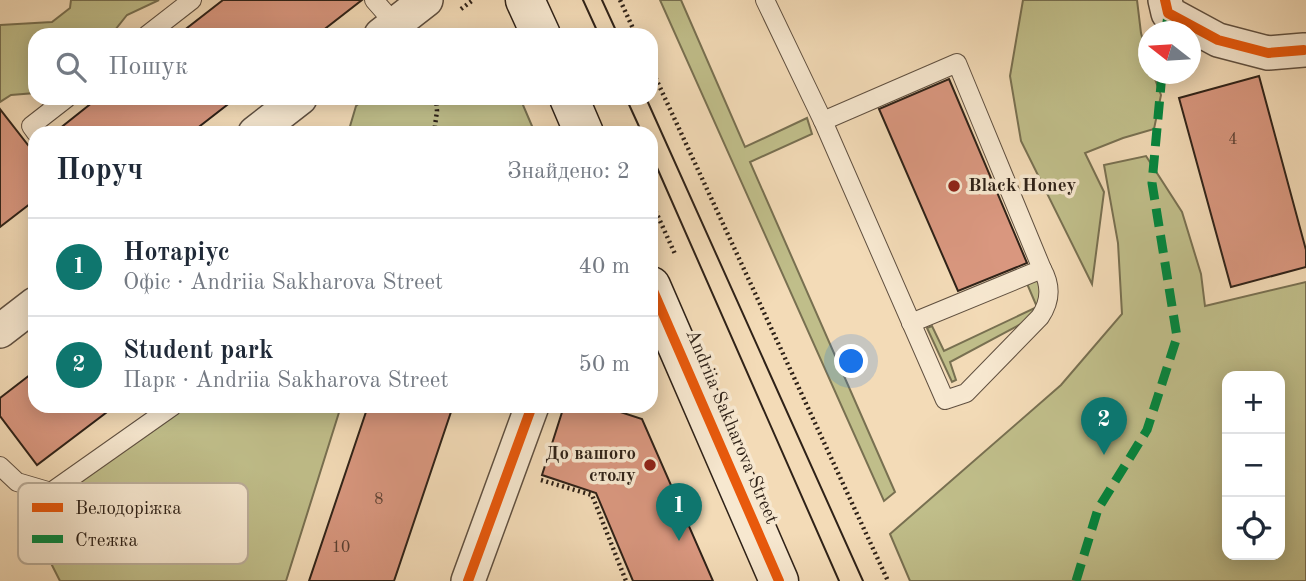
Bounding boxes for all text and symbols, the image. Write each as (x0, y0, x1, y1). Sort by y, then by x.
north arrow (1138, 21, 1201, 84)
search box (28, 28, 658, 105)
icon: search (52, 48, 90, 86)
text: Пошук (108, 54, 188, 80)
house number: 4 (1228, 132, 1238, 148)
text: Поруч (56, 156, 143, 186)
text: Знайдено: 2 (507, 160, 630, 183)
place label: Black Honey (968, 177, 1077, 196)
marker: Black Honey (946, 178, 962, 194)
text: Нотаріус (123, 240, 230, 266)
text: 1 (72, 255, 86, 278)
text: 40 m (579, 255, 630, 278)
text: Офіс · Andriia Sakharova Street (123, 271, 443, 294)
street label: Andriia Sakharova Street (681, 327, 781, 527)
text: Student park (123, 338, 274, 364)
your location (834, 344, 868, 378)
text: 2 (72, 353, 86, 376)
text: 50 m (579, 353, 630, 376)
text: Парк · Andriia Sakharova Street (123, 369, 448, 392)
map controls (1222, 371, 1285, 560)
button: + (1222, 371, 1285, 434)
pin: 2 (1081, 397, 1127, 455)
button: − (1222, 434, 1285, 497)
place label: До вашого столу (545, 445, 636, 486)
marker: До вашого столу (642, 457, 658, 473)
legend (18, 483, 248, 564)
pin: 1 (656, 483, 702, 541)
house number: 8 (374, 492, 384, 508)
button: locate (1222, 497, 1285, 560)
text: Велодоріжка (75, 500, 182, 519)
text: Стежка (75, 532, 139, 551)
house number: 10 (332, 540, 350, 556)

